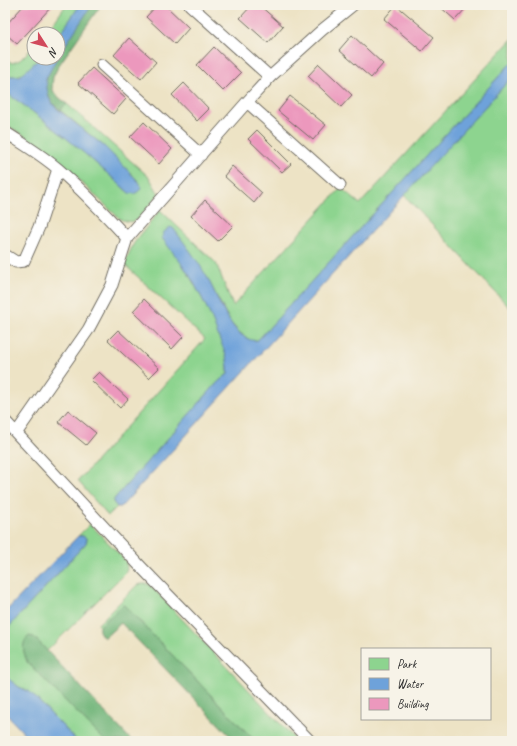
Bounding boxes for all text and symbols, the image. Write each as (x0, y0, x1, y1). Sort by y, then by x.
north arrow (26, 26, 66, 66)
text: N (45, 45, 62, 61)
legend (361, 648, 491, 720)
text: Park (397, 656, 418, 672)
text: Water (397, 676, 425, 692)
text: Building (397, 696, 429, 712)

